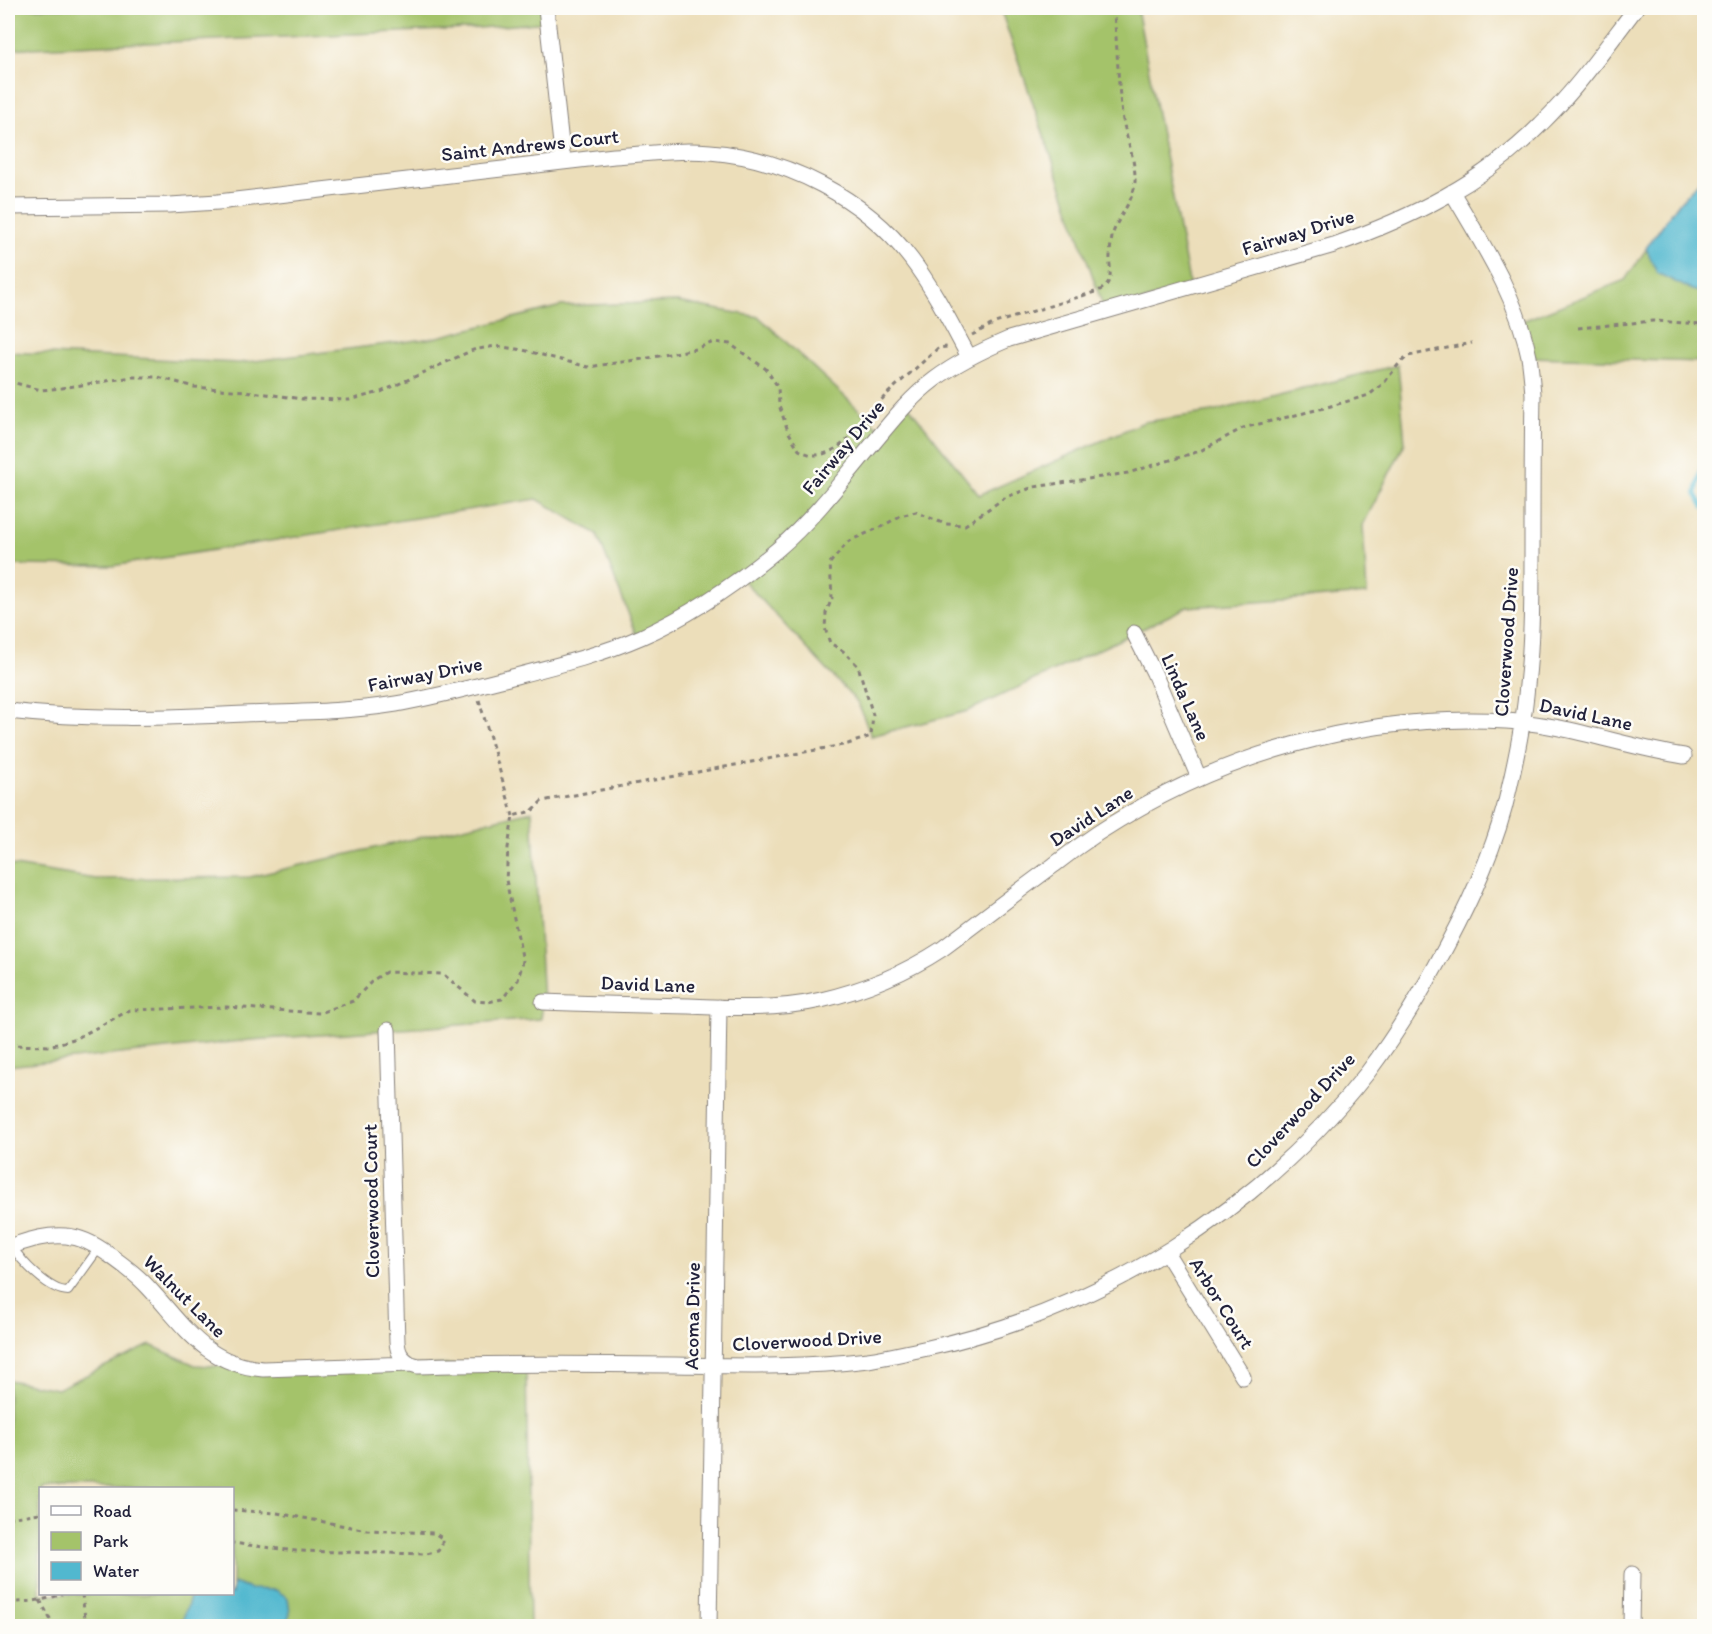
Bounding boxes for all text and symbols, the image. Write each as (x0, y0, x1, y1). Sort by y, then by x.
street label: Saint Andrews Court (440, 124, 620, 166)
street label: Fairway Drive (1239, 204, 1357, 260)
street label: Fairway Drive (796, 395, 890, 499)
street label: Cloverwood Drive (1489, 566, 1523, 718)
street label: Linda Lane (1156, 650, 1216, 744)
street label: Fairway Drive (366, 651, 484, 697)
street label: David Lane (1537, 692, 1635, 736)
street label: David Lane (1045, 780, 1137, 852)
street label: David Lane (600, 970, 696, 998)
street label: Cloverwood Drive (1240, 1047, 1360, 1173)
street label: Cloverwood Court (358, 1124, 384, 1278)
street label: Walnut Lane (139, 1250, 231, 1342)
street label: Arbor Court (1184, 1253, 1260, 1354)
street label: Acoma Drive (679, 1262, 705, 1370)
street label: Cloverwood Drive (732, 1324, 882, 1356)
legend (39, 1487, 234, 1595)
text: Road (93, 1500, 132, 1522)
text: Park (93, 1530, 128, 1552)
text: Water (93, 1560, 139, 1582)

